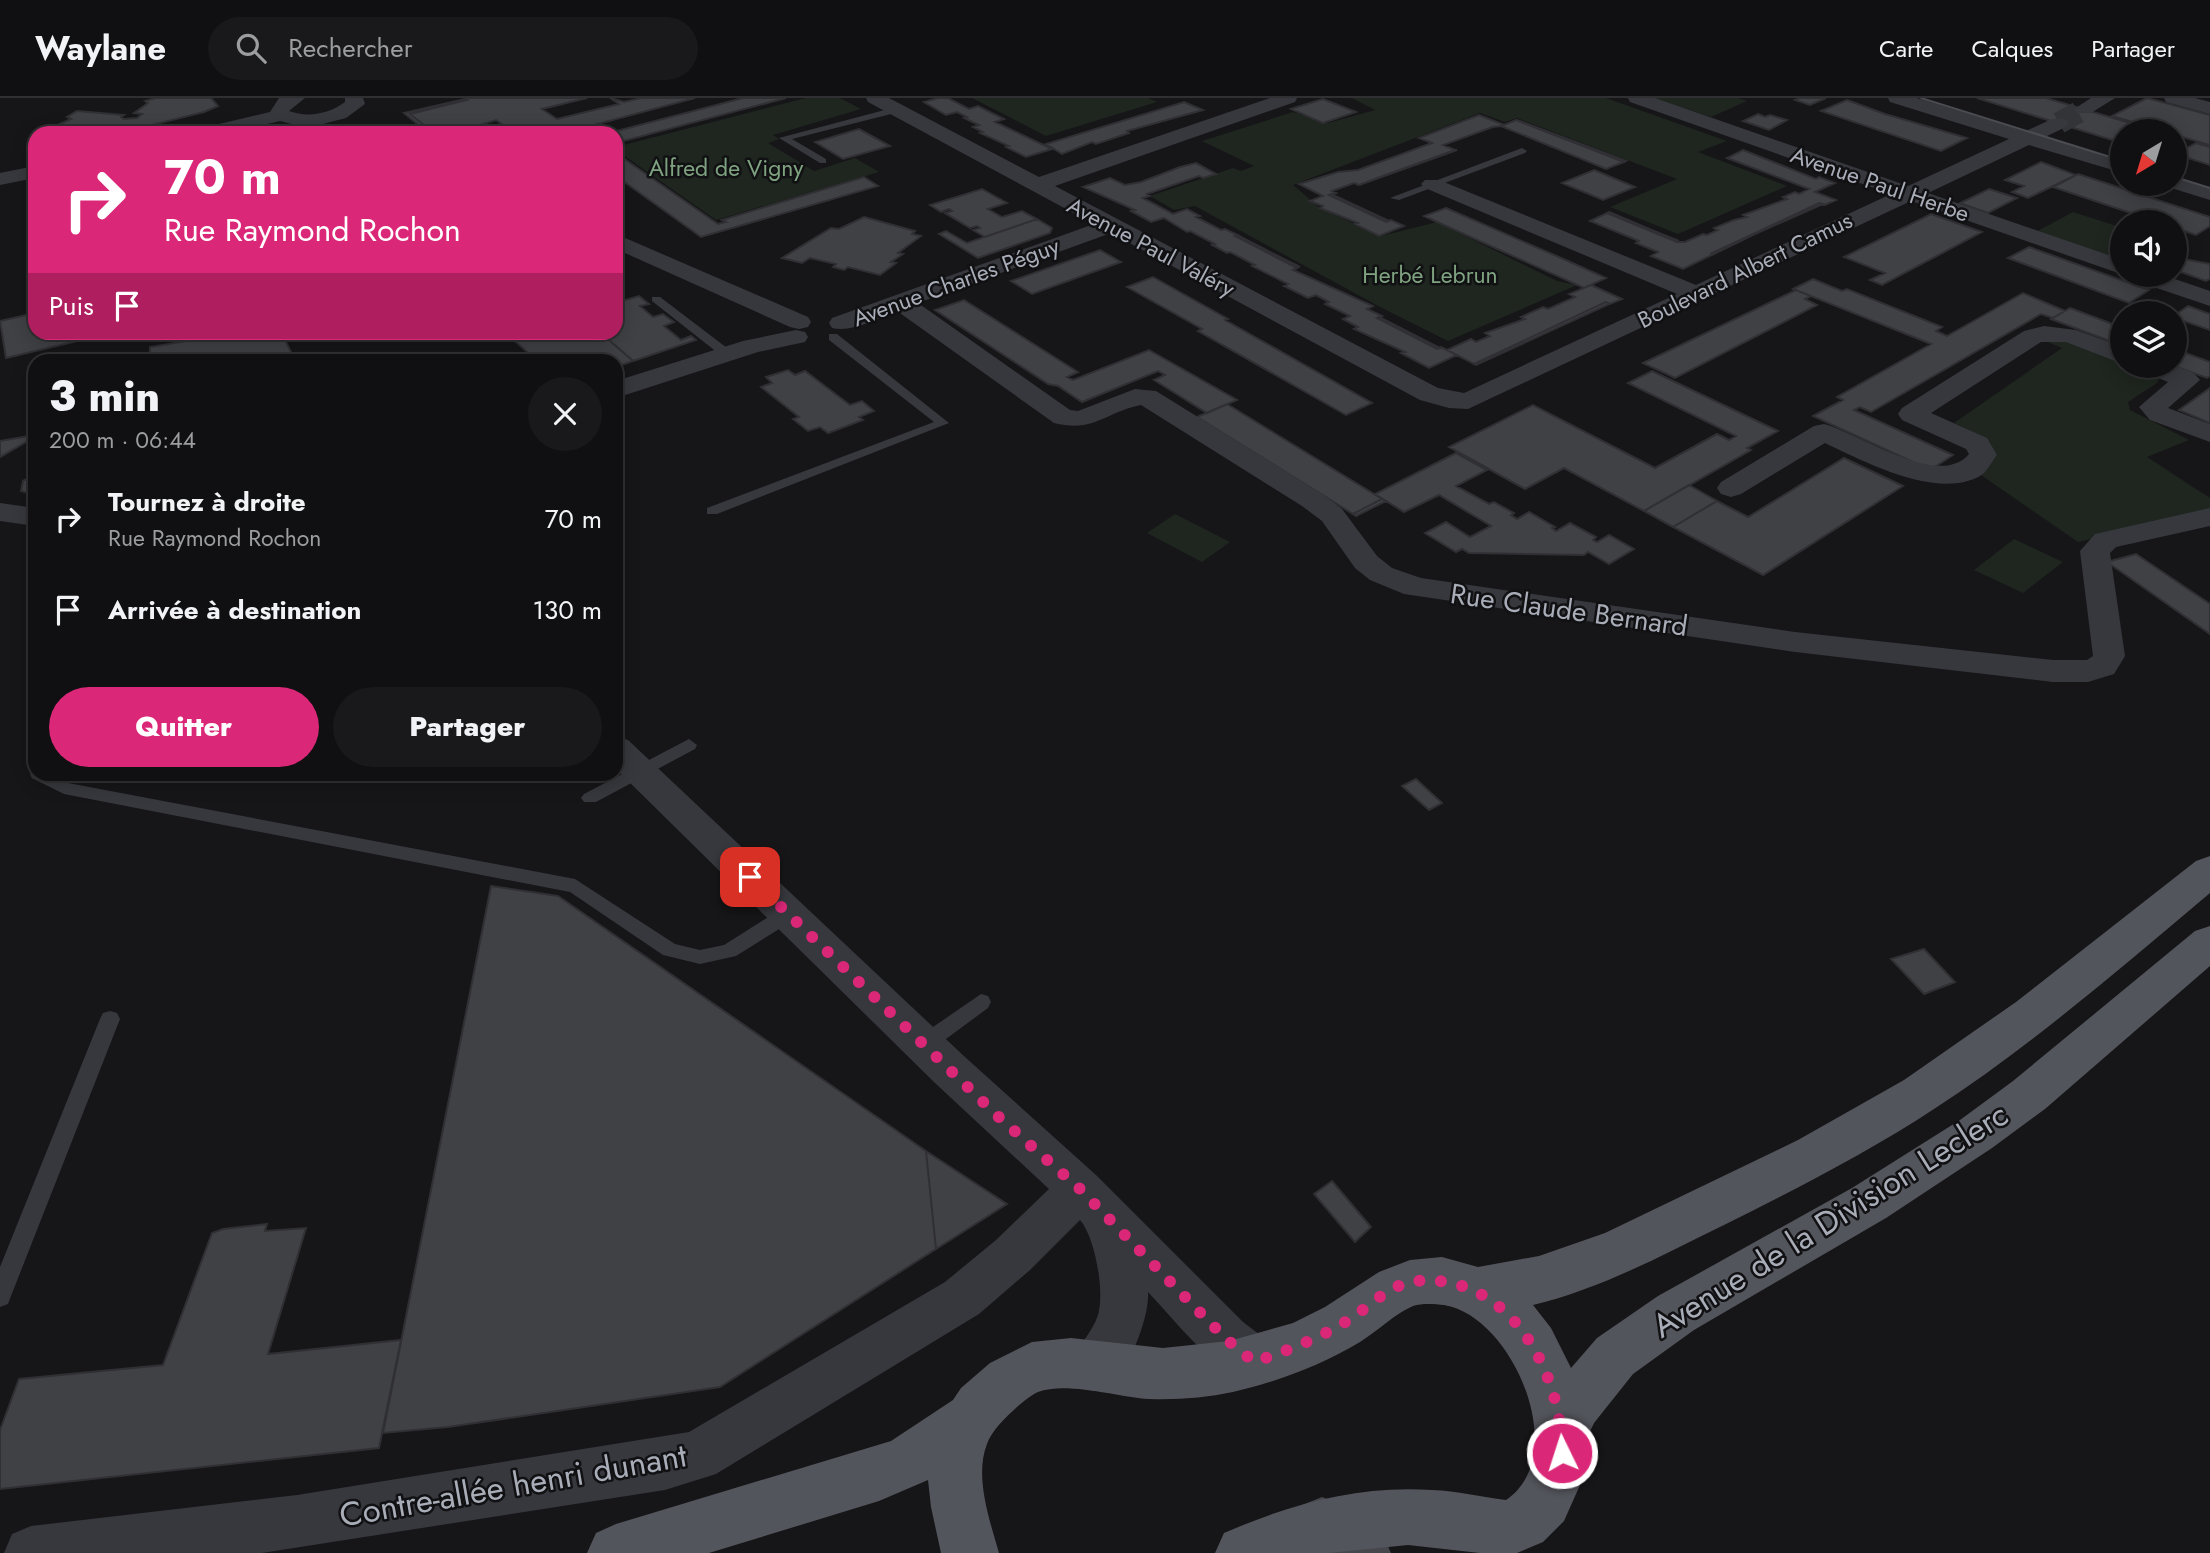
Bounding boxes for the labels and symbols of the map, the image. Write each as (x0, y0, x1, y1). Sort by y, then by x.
north arrow (2110, 119, 2188, 196)
street label: Avenue Paul Herbe (1786, 137, 1974, 231)
park label: Alfred de Vigny (649, 151, 804, 185)
street label: Avenue Paul Valéry (1061, 188, 1242, 306)
street label: Boulevard Albert Camus (1632, 203, 1858, 337)
street label: Avenue Charles Péguy (848, 228, 1065, 335)
park label: Herbé Lebrun (1362, 258, 1498, 292)
street label: Rue Claude Bernard (1448, 573, 1690, 647)
pin (720, 847, 780, 907)
street label: Avenue de la Division Leclerc (1643, 1091, 2017, 1349)
position arrow (1525, 1416, 1599, 1490)
street label: Contre-allée henri dunant (336, 1431, 690, 1539)

